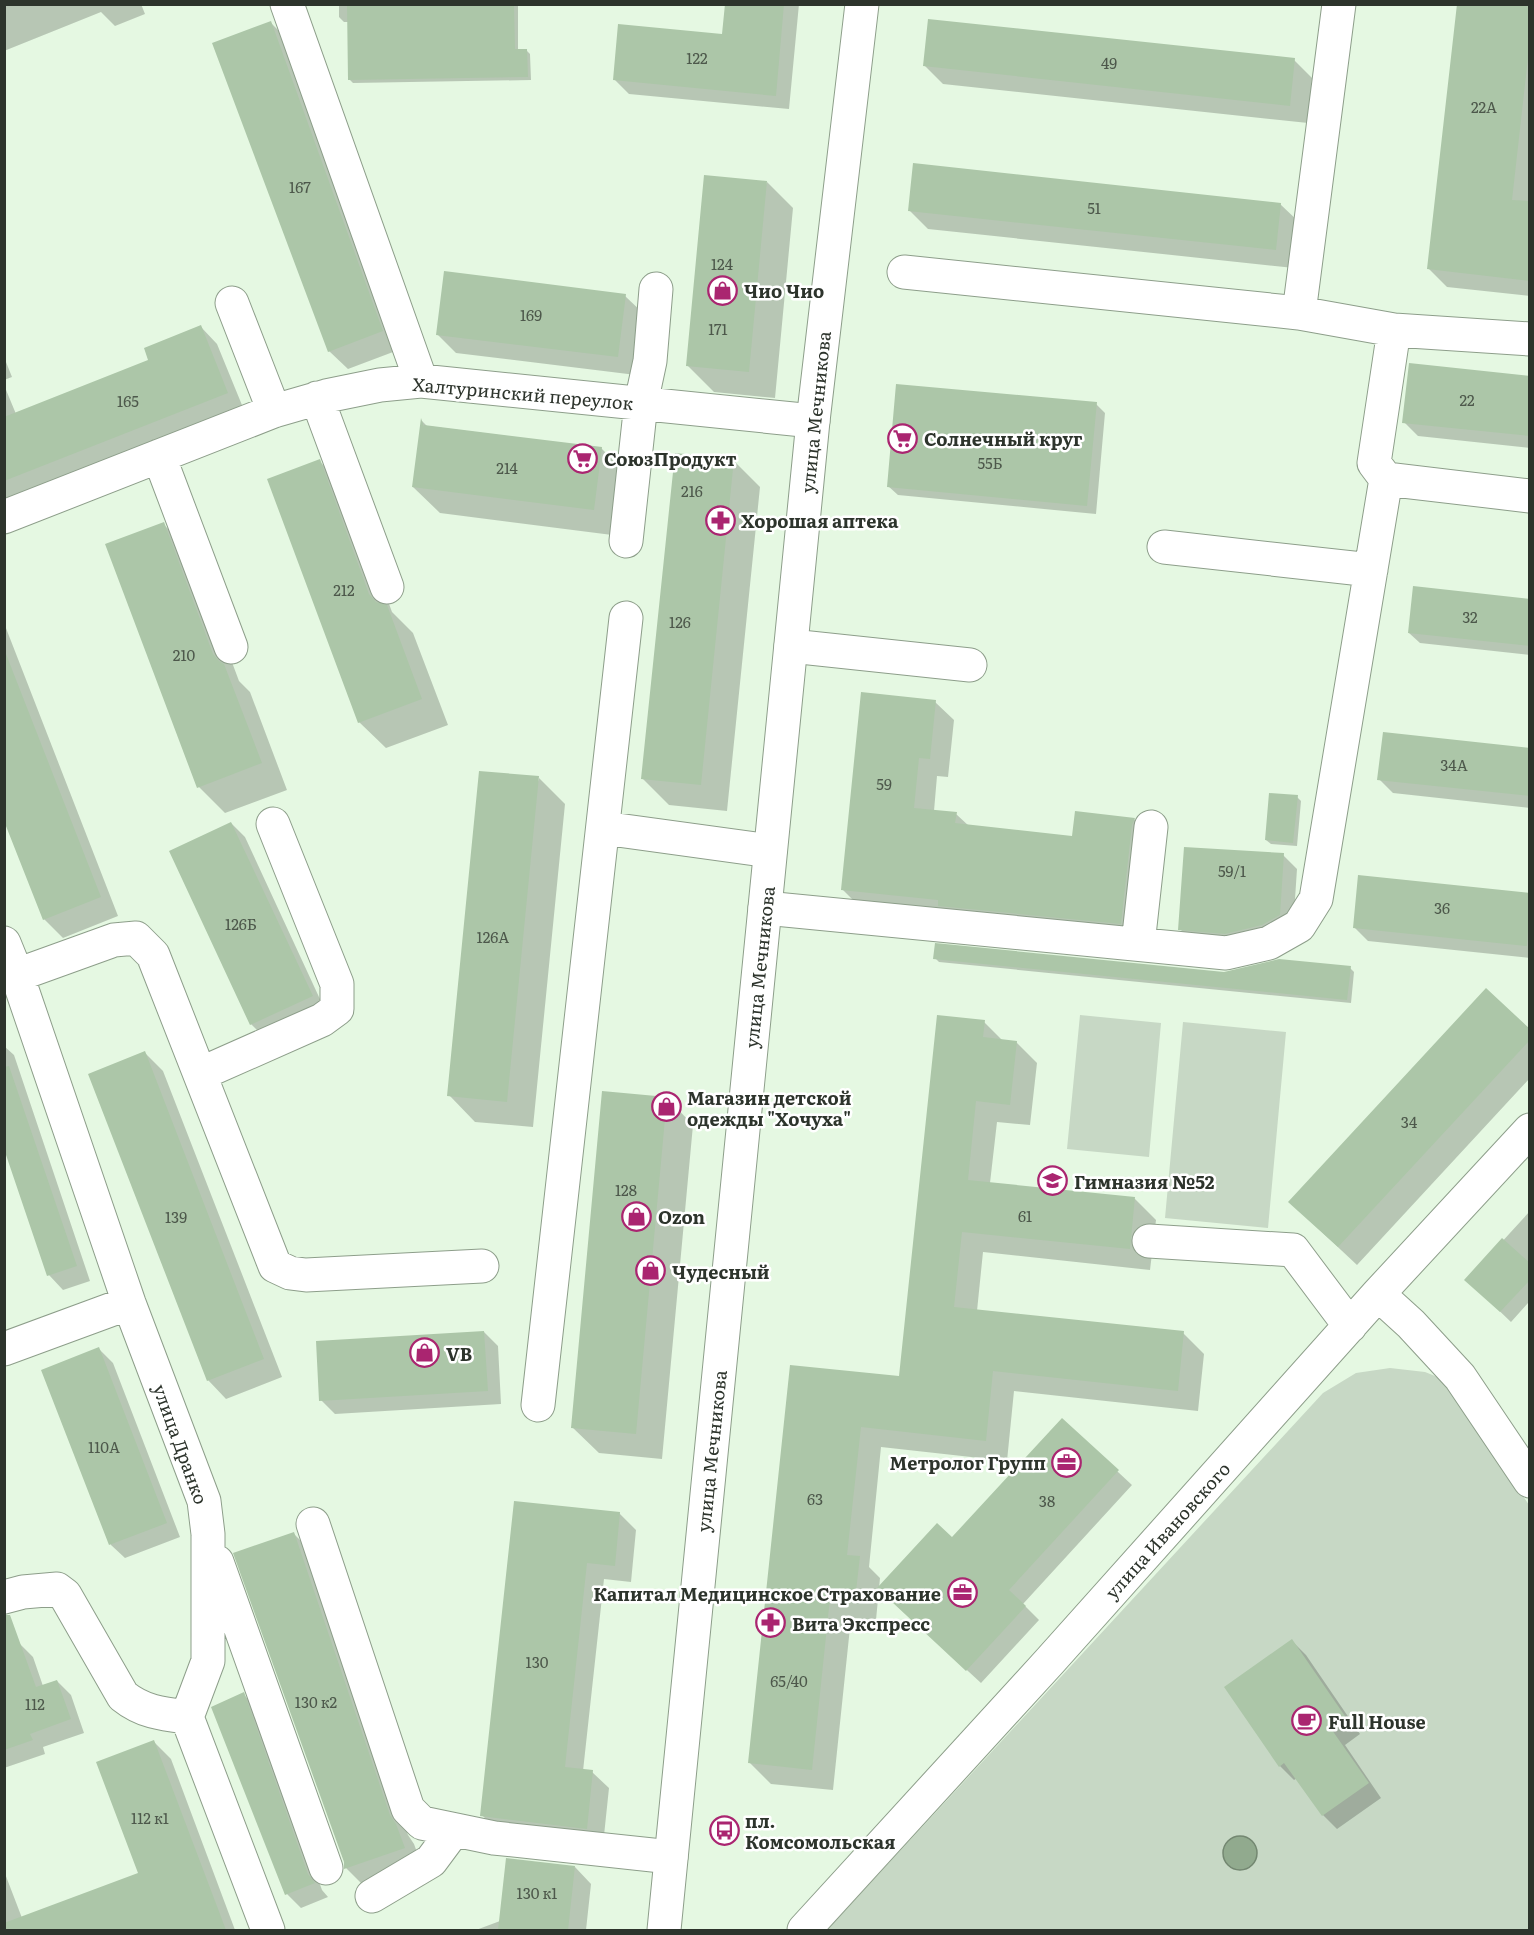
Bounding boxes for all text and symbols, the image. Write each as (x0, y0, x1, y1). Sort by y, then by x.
house number: 122 (686, 46, 708, 69)
house number: 49 (1101, 51, 1117, 74)
house number: 22А (1471, 95, 1497, 118)
house number: 167 (289, 175, 311, 198)
house number: 51 (1087, 196, 1101, 219)
house number: 124 (711, 252, 733, 275)
shop icon: Чио Чио (707, 274, 739, 306)
place label: Чио Чио (744, 277, 824, 304)
house number: 169 (520, 303, 542, 326)
house number: 171 (708, 317, 728, 340)
street label: улица Мечникова (793, 329, 837, 494)
street label: Халтуринский переулок (411, 370, 635, 416)
house number: 22 (1459, 388, 1475, 411)
house number: 165 (117, 389, 139, 412)
supermarket icon: Солнечный круг (887, 422, 919, 454)
place label: Солнечный круг (924, 425, 1083, 452)
supermarket icon: СоюзПродукт (567, 442, 599, 474)
place label: СоюзПродукт (604, 445, 737, 472)
house number: 55Б (977, 451, 1003, 474)
house number: 214 (496, 456, 518, 479)
house number: 216 (681, 479, 703, 502)
pharmacy icon: Хорошая аптека (704, 504, 736, 536)
place label: Хорошая аптека (741, 507, 899, 534)
house number: 212 (333, 578, 355, 601)
house number: 32 (1462, 605, 1478, 628)
house number: 126 (669, 610, 691, 633)
house number: 210 (173, 643, 196, 666)
house number: 34А (1440, 753, 1468, 776)
house number: 59 (876, 772, 892, 795)
house number: 59/1 (1218, 859, 1246, 882)
street label: улица Мечникова (737, 884, 781, 1049)
house number: 36 (1434, 896, 1450, 919)
house number: 126Б (225, 912, 257, 935)
house number: 126А (477, 925, 509, 948)
place label: Магазин детской одежды "Хочуха" (687, 1084, 852, 1132)
shop icon: Магазин детской одежды "Хочуха" (650, 1091, 682, 1123)
house number: 34 (1401, 1110, 1417, 1133)
school or university icon: Гимназия №52 (1037, 1165, 1069, 1197)
place label: Гимназия №52 (1074, 1168, 1215, 1195)
house number: 128 (615, 1178, 637, 1201)
shop icon: Ozon (621, 1200, 653, 1232)
place label: Ozon (658, 1203, 705, 1230)
house number: 61 (1018, 1204, 1032, 1227)
house number: 139 (165, 1205, 187, 1228)
shop icon: Чудесный (635, 1255, 667, 1287)
place label: Чудесный (672, 1258, 770, 1285)
shop icon: VB (409, 1337, 441, 1369)
place label: VB (446, 1340, 472, 1367)
street label: улица Мечникова (689, 1368, 733, 1533)
street label: улица Дранко (147, 1380, 215, 1508)
house number: 110А (88, 1435, 120, 1458)
office icon: Метролог Групп (1051, 1446, 1083, 1478)
place label: Метролог Групп (889, 1449, 1046, 1476)
street label: улица Ивановского (1098, 1456, 1236, 1604)
house number: 63 (807, 1487, 823, 1510)
house number: 38 (1039, 1489, 1055, 1512)
office icon: Капитал Медицинское Страхование (946, 1577, 978, 1609)
place label: Капитал Медицинское Страхование (593, 1580, 941, 1607)
pharmacy icon: Вита Экспресс (755, 1607, 787, 1639)
place label: Вита Экспресс (792, 1610, 930, 1637)
house number: 130 (526, 1650, 549, 1673)
house number: 65/40 (770, 1669, 808, 1692)
house number: 130 к2 (295, 1690, 338, 1713)
house number: 112 (25, 1692, 45, 1715)
cafe icon: Full House (1291, 1705, 1323, 1737)
place label: Full House (1328, 1708, 1426, 1735)
house number: 112 к1 (131, 1806, 169, 1829)
place label: пл. Комсомольская (745, 1807, 896, 1855)
bus stop icon: пл. Комсомольская (708, 1814, 740, 1846)
house number: 130 к1 (517, 1881, 557, 1904)

